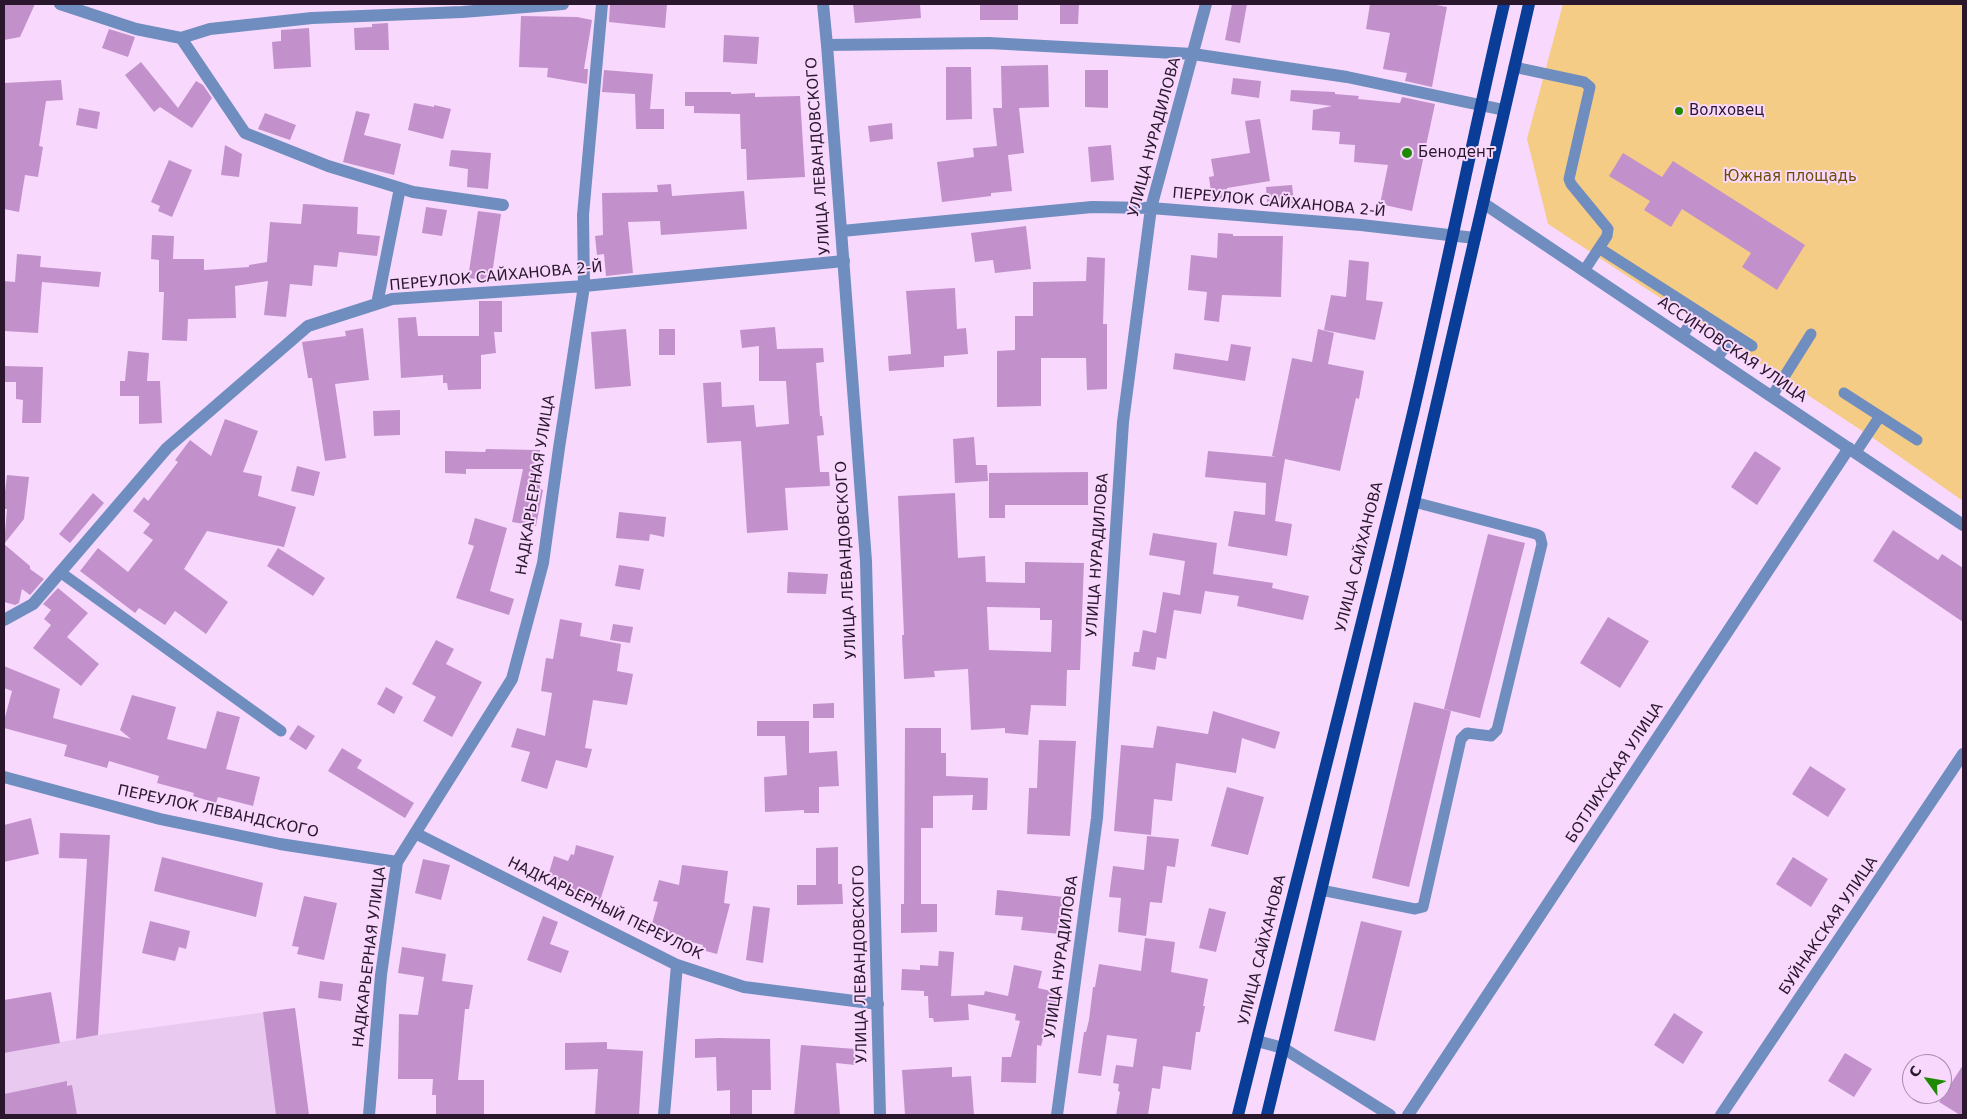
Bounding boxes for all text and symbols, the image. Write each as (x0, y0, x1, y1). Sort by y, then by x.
street label: УЛИЦА НУРАДИЛОВА (1125, 55, 1185, 219)
street label: УЛИЦА ЛЕВАНДОВСКОГО (803, 56, 835, 256)
place label: Волховец (1689, 102, 1764, 120)
marker: Волховец (1673, 105, 1685, 117)
place label: Бенодент (1418, 144, 1495, 162)
marker: Бенодент (1400, 146, 1414, 160)
park label: Южная площадь (1723, 168, 1857, 186)
street label: ПЕРЕУЛОК САЙХАНОВА 2-Й (1172, 185, 1386, 221)
street label: ПЕРЕУЛОК САЙХАНОВА 2-Й (389, 259, 603, 295)
street label: АССИНОВСКАЯ УЛИЦА (1654, 293, 1810, 407)
street label: НАДКАРЬЕРНАЯ УЛИЦА (513, 394, 559, 576)
street label: УЛИЦА ЛЕВАНДОВСКОГО (833, 460, 861, 660)
street label: УЛИЦА НУРАДИЛОВА (1083, 472, 1113, 638)
street label: УЛИЦА САЙХАНОВА (1333, 480, 1387, 634)
street label: БОТЛИХСКАЯ УЛИЦА (1563, 699, 1667, 847)
street label: ПЕРЕУЛОК ЛЕВАНДСКОГО (116, 782, 320, 842)
street label: БУЙНАКСКАЯ УЛИЦА (1776, 853, 1882, 999)
street label: НАДКАРЬЕРНЫЙ ПЕРЕУЛОК (505, 854, 705, 964)
street label: НАДКАРЬЕРНАЯ УЛИЦА (350, 865, 390, 1049)
street label: УЛИЦА ЛЕВАНДОВСКОГО (850, 865, 872, 1063)
street label: УЛИЦА САЙХАНОВА (1236, 873, 1290, 1027)
street label: УЛИЦА НУРАДИЛОВА (1042, 874, 1082, 1040)
north arrow (1902, 1054, 1952, 1104)
text: С (1906, 1063, 1925, 1080)

